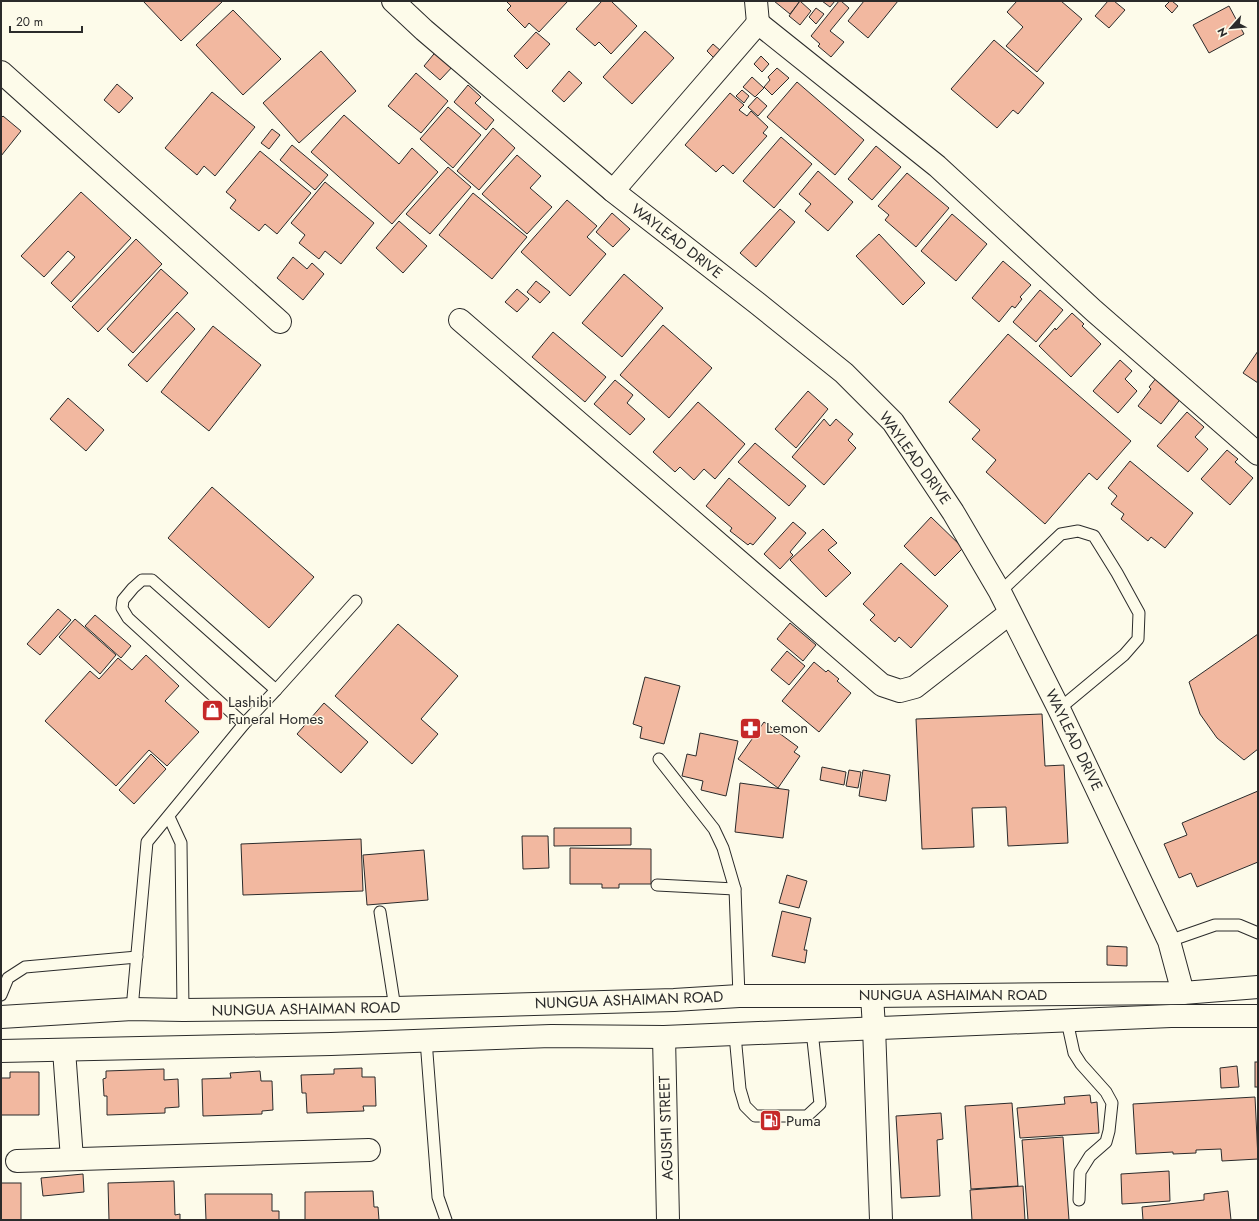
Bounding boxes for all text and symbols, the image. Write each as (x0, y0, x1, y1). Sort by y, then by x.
scale bar (10, 8, 82, 34)
north arrow (1211, 8, 1251, 48)
text: 20 m (16, 13, 43, 31)
text: N (1213, 25, 1231, 40)
street label: WAYLEAD DRIVE (627, 198, 727, 284)
street label: WAYLEAD DRIVE (874, 407, 956, 509)
street label: WAYLEAD DRIVE (1040, 685, 1108, 795)
place label: Lashibi Funeral Homes (228, 691, 323, 730)
shop icon: Lashibi Funeral Homes (200, 698, 226, 724)
pharmacy icon: Lemon (738, 715, 764, 741)
place label: Lemon (766, 717, 808, 739)
street label: NUNGUA ASHAIMAN ROAD (859, 984, 1047, 1006)
street label: NUNGUA ASHAIMAN ROAD (534, 986, 724, 1014)
street label: NUNGUA ASHAIMAN ROAD (212, 996, 400, 1022)
street label: AGUSHI STREET (653, 1075, 679, 1181)
fuel station icon: Puma (757, 1108, 783, 1134)
place label: Puma (786, 1110, 821, 1132)

